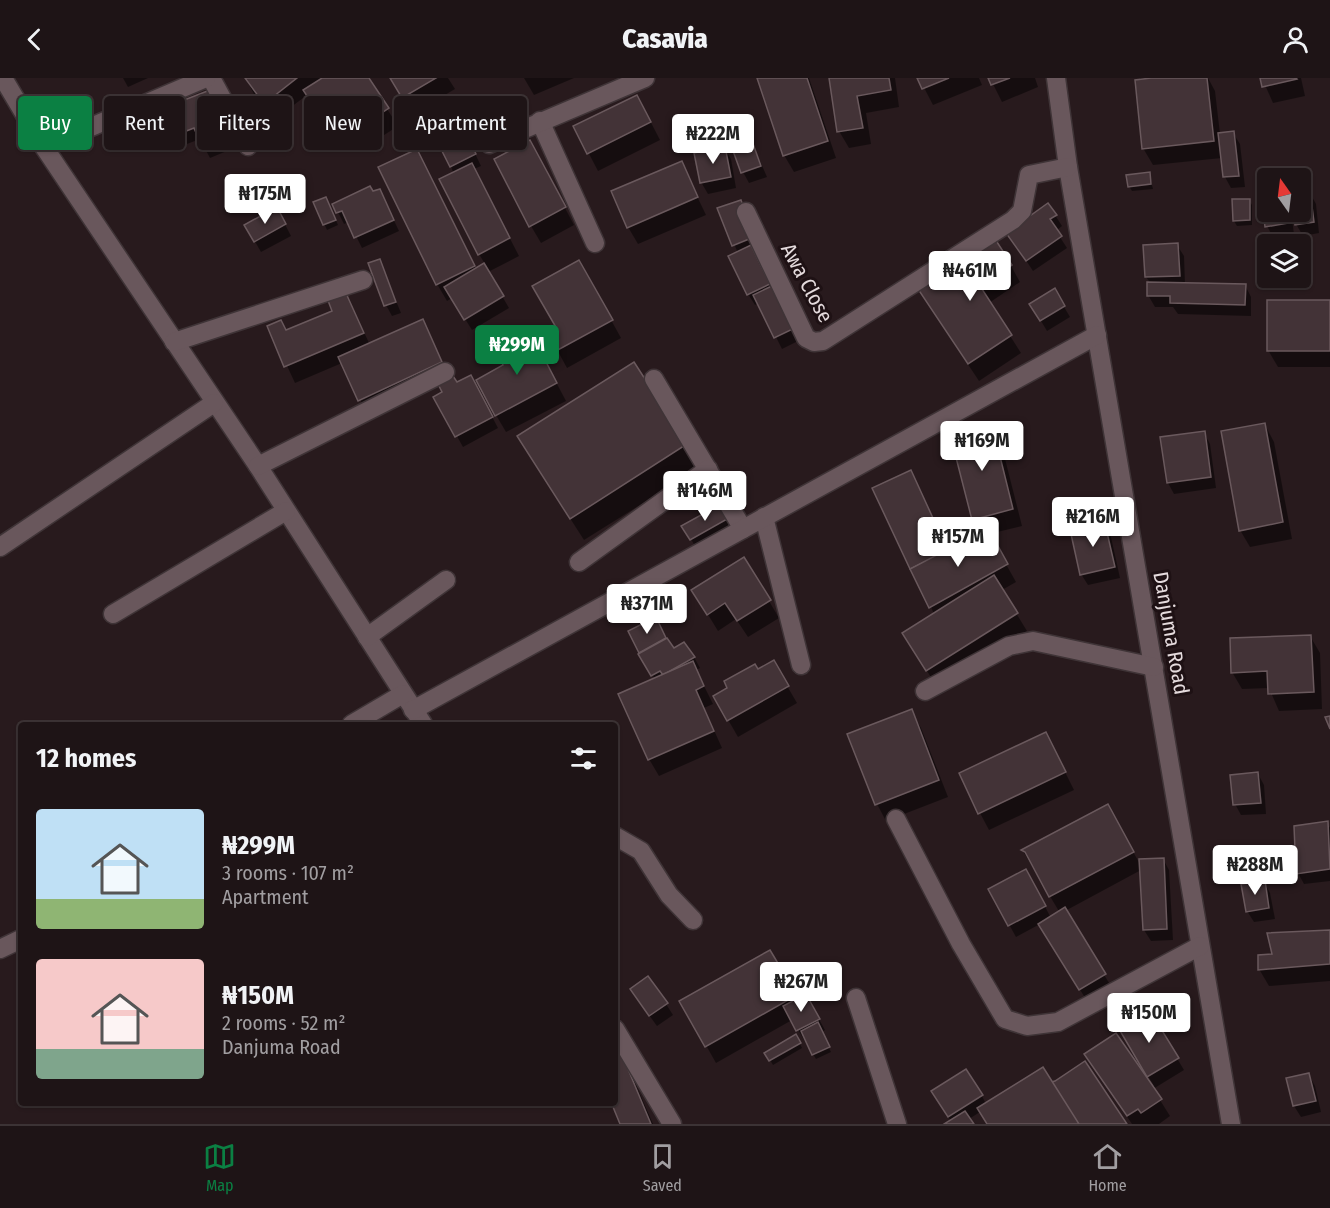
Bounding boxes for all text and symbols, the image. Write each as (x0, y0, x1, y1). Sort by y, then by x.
icon: back (18, 23, 51, 56)
text: Casavia (622, 23, 708, 55)
icon: person (1279, 23, 1312, 56)
chip: Buy (18, 96, 92, 150)
chip: Rent (104, 96, 185, 150)
chip: Filters (197, 96, 292, 150)
chip: New (304, 96, 382, 150)
chip: Apartment (394, 96, 527, 150)
pin: ₦222M (671, 114, 755, 165)
text: ₦222M (686, 121, 740, 145)
north arrow (1257, 168, 1311, 222)
map controls (1257, 168, 1311, 288)
pin: ₦175M (223, 174, 307, 225)
text: ₦175M (239, 181, 291, 205)
button: layers (1257, 234, 1311, 288)
street label: Awa Close (775, 239, 839, 327)
pin: ₦461M (928, 251, 1012, 302)
text: ₦461M (943, 258, 997, 282)
pin: ₦299M (475, 325, 559, 376)
text: ₦299M (489, 332, 545, 356)
pin: ₦169M (940, 421, 1024, 472)
text: ₦169M (954, 428, 1010, 452)
pin: ₦146M (663, 471, 747, 522)
text: ₦146M (677, 478, 733, 502)
pin: ₦216M (1051, 497, 1135, 548)
text: ₦216M (1066, 504, 1120, 528)
pin: ₦157M (916, 517, 1000, 568)
text: ₦157M (932, 524, 984, 548)
street label: Danjuma Road (1147, 569, 1195, 697)
pin: ₦371M (605, 584, 689, 635)
text: ₦371M (621, 591, 673, 615)
icon: filters (567, 742, 600, 775)
text: 12 homes (36, 743, 136, 774)
text: ₦299M (222, 830, 295, 861)
icon: home (84, 833, 156, 905)
pin: ₦288M (1213, 845, 1297, 896)
text: ₦288M (1227, 852, 1283, 876)
text: 3 rooms · 107 m² (222, 861, 354, 885)
text: Apartment (222, 885, 309, 909)
pin: ₦267M (759, 962, 843, 1013)
text: ₦267M (774, 969, 828, 993)
text: ₦150M (222, 980, 294, 1011)
icon: home (84, 983, 156, 1055)
pin: ₦150M (1107, 993, 1191, 1044)
text: ₦150M (1121, 1000, 1177, 1024)
text: 2 rooms · 52 m² (222, 1011, 346, 1035)
text: Danjuma Road (222, 1035, 341, 1059)
tab: Map (203, 1140, 236, 1195)
tab: Saved (643, 1140, 682, 1195)
tab: Home (1088, 1140, 1127, 1195)

